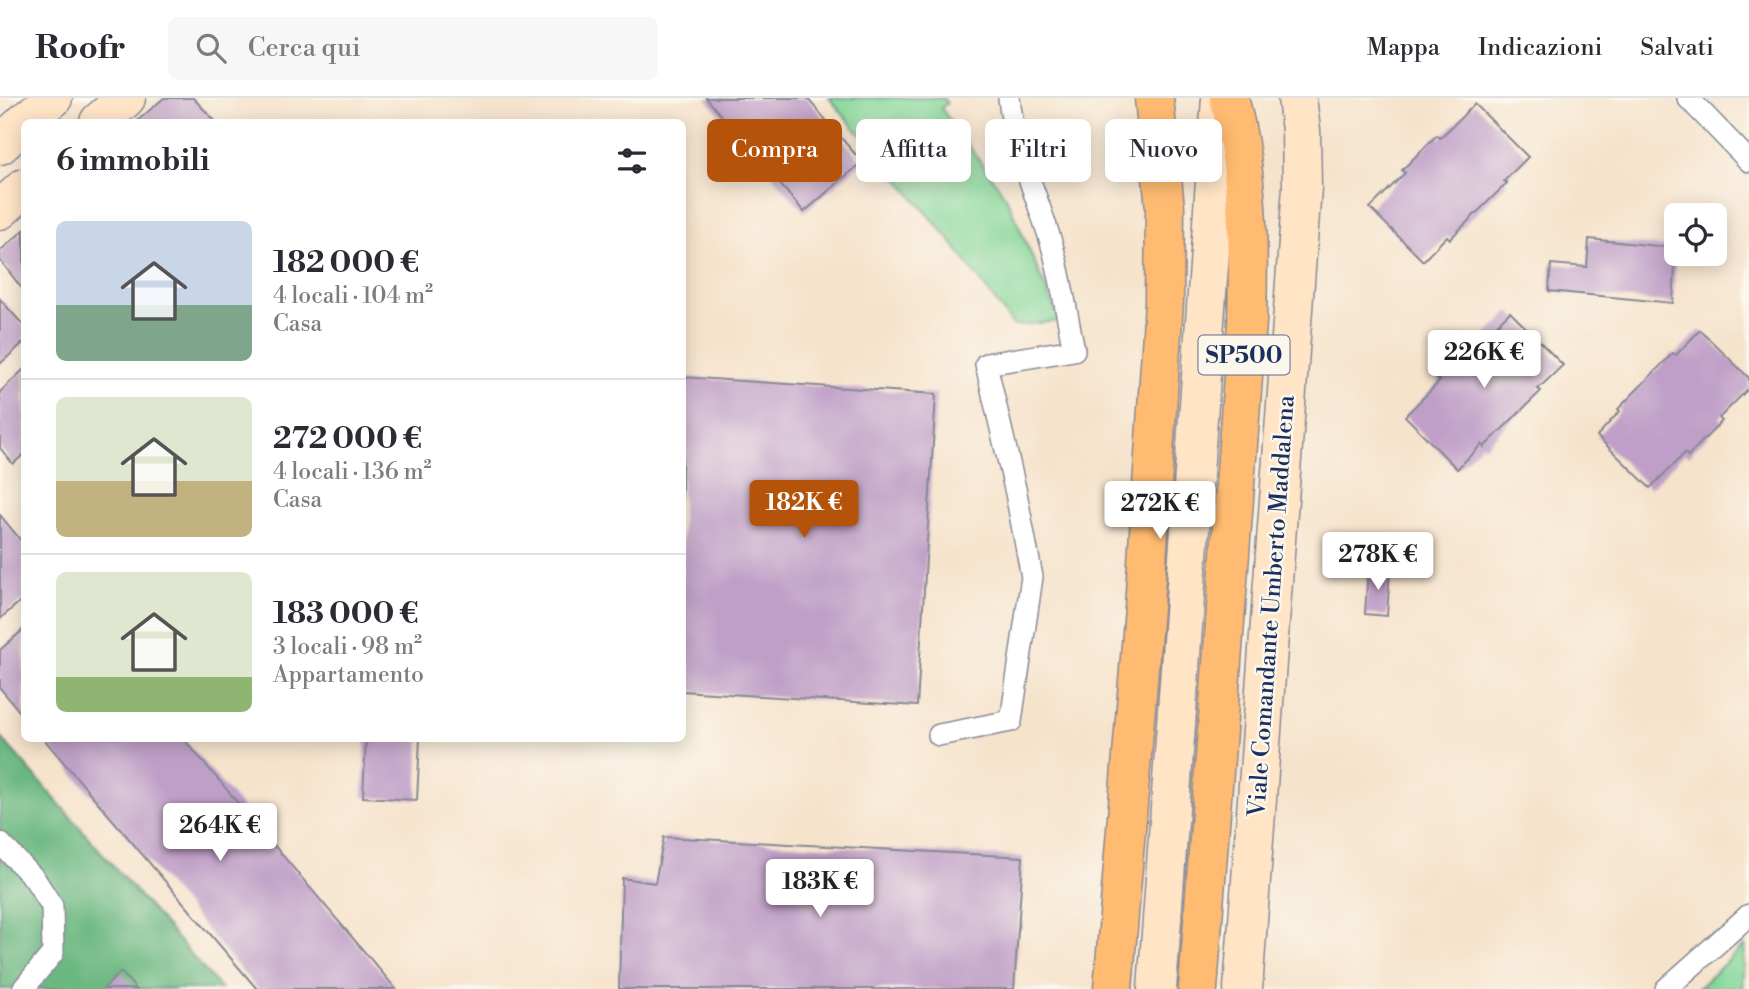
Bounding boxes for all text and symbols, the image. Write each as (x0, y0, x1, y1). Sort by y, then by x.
search box (168, 17, 658, 80)
text: Roofr (35, 28, 126, 69)
icon: search (192, 29, 230, 67)
text: Cerca qui (248, 32, 361, 64)
text: Mappa (1367, 33, 1440, 63)
text: Indicazioni (1478, 33, 1602, 63)
text: Salvati (1640, 33, 1714, 63)
chip: Compra (707, 119, 842, 182)
chip: Affitta (856, 119, 971, 182)
chip: Filtri (985, 119, 1091, 182)
chip: Nuovo (1105, 119, 1222, 182)
text: 6 immobili (56, 142, 209, 180)
icon: filters (613, 142, 651, 180)
map controls (1664, 203, 1727, 266)
button: locate (1664, 203, 1727, 266)
text: 182 000 € (273, 244, 419, 282)
icon: home (112, 249, 196, 333)
text: 4 locali · 104 m² (273, 282, 433, 310)
text: Casa (273, 310, 322, 338)
pin: 226K € (1427, 330, 1541, 390)
road number: SP500 (1198, 336, 1290, 374)
text: 226K € (1444, 339, 1524, 367)
street label: Viale Comandante Umberto Maddalena (1242, 393, 1302, 819)
text: 272 000 € (273, 420, 422, 458)
icon: home (112, 425, 196, 509)
text: 4 locali · 136 m² (273, 458, 432, 486)
pin: 182K € (747, 480, 861, 540)
pin: 272K € (1103, 482, 1217, 541)
text: Casa (273, 486, 322, 514)
text: 182K € (765, 489, 843, 517)
text: 272K € (1120, 490, 1200, 518)
pin: 278K € (1321, 532, 1435, 592)
text: 278K € (1338, 541, 1418, 569)
text: 183 000 € (273, 595, 419, 633)
icon: home (112, 600, 196, 684)
text: 3 locali · 98 m² (273, 633, 422, 661)
text: Appartamento (273, 661, 424, 689)
pin: 264K € (163, 804, 277, 863)
text: 264K € (179, 812, 261, 840)
pin: 183K € (763, 860, 877, 919)
text: 183K € (782, 868, 858, 896)

